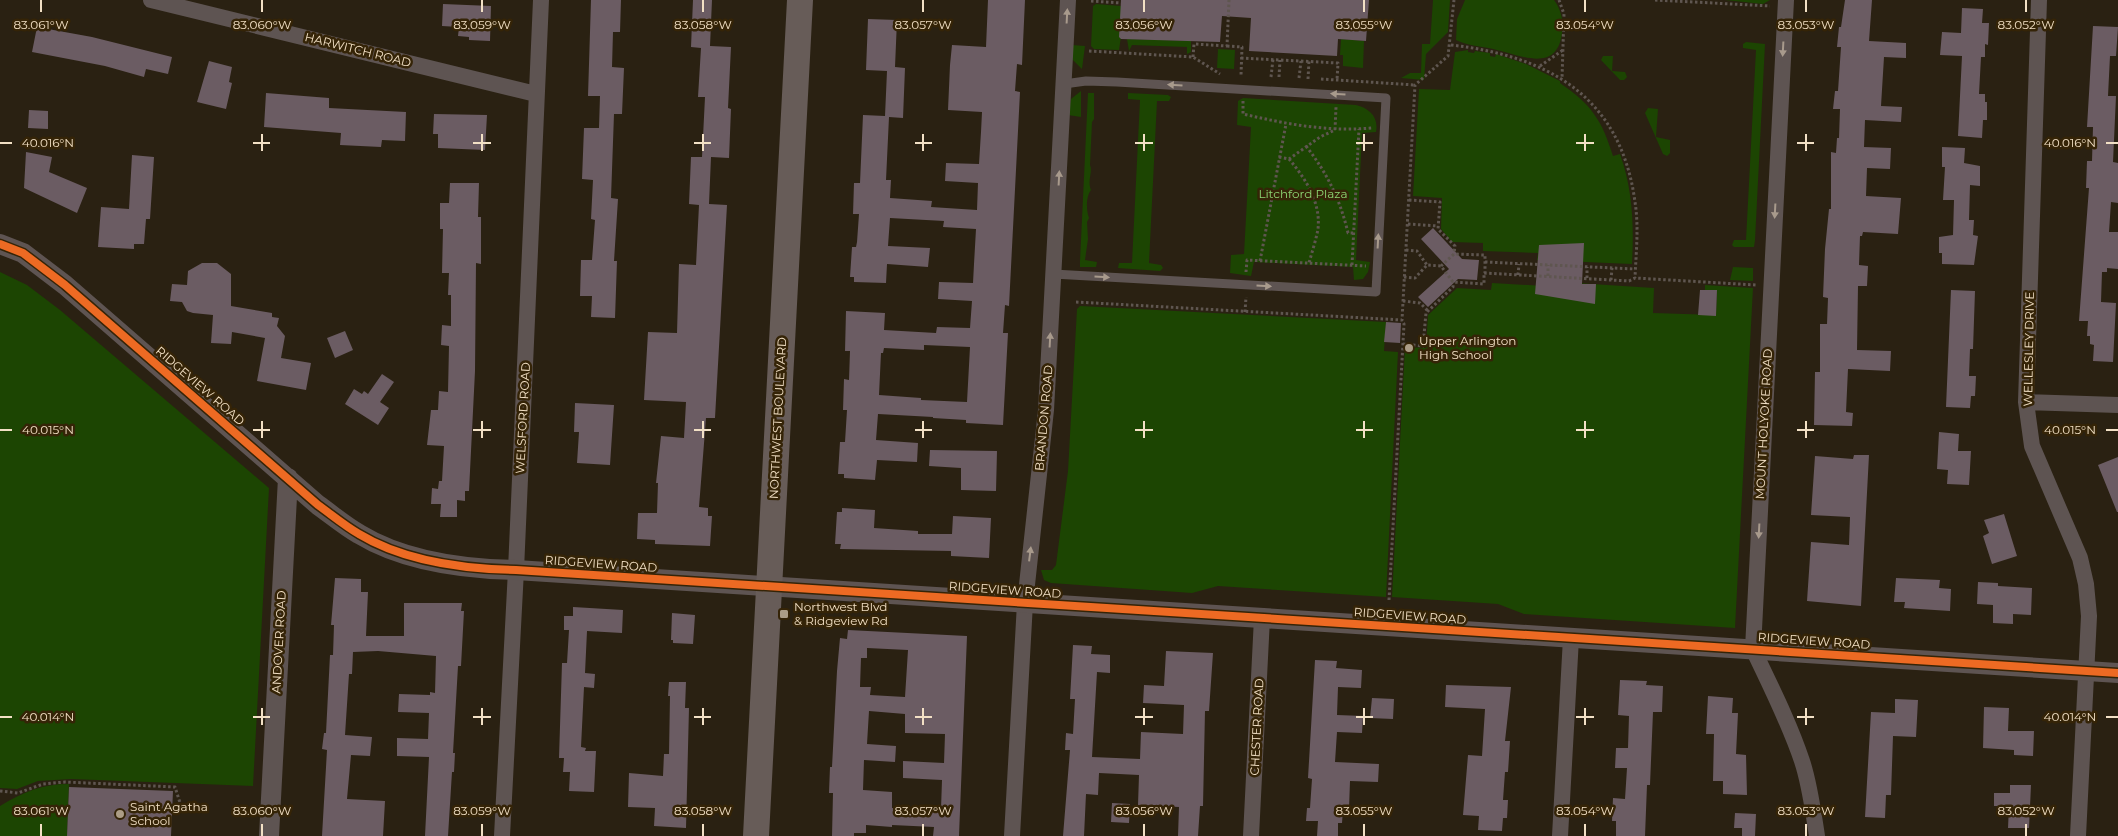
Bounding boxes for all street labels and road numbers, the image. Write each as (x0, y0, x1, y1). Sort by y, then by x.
street label: HARWITCH ROAD (303, 29, 413, 70)
street label: WELLESLEY DRIVE (2020, 291, 2037, 406)
street label: NORTHWEST BOULEVARD (766, 337, 789, 499)
street label: RIDGEVIEW ROAD (153, 343, 248, 428)
street label: MOUNT HOLYOKE ROAD (1752, 348, 1775, 500)
street label: WELSFORD ROAD (512, 362, 533, 474)
street label: BRANDON ROAD (1031, 364, 1056, 471)
street label: RIDGEVIEW ROAD (544, 552, 658, 575)
street label: RIDGEVIEW ROAD (948, 578, 1062, 601)
street label: ANDOVER ROAD (268, 590, 289, 694)
street label: RIDGEVIEW ROAD (1353, 604, 1467, 627)
street label: RIDGEVIEW ROAD (1757, 629, 1871, 652)
street label: CHESTER ROAD (1246, 678, 1267, 776)

